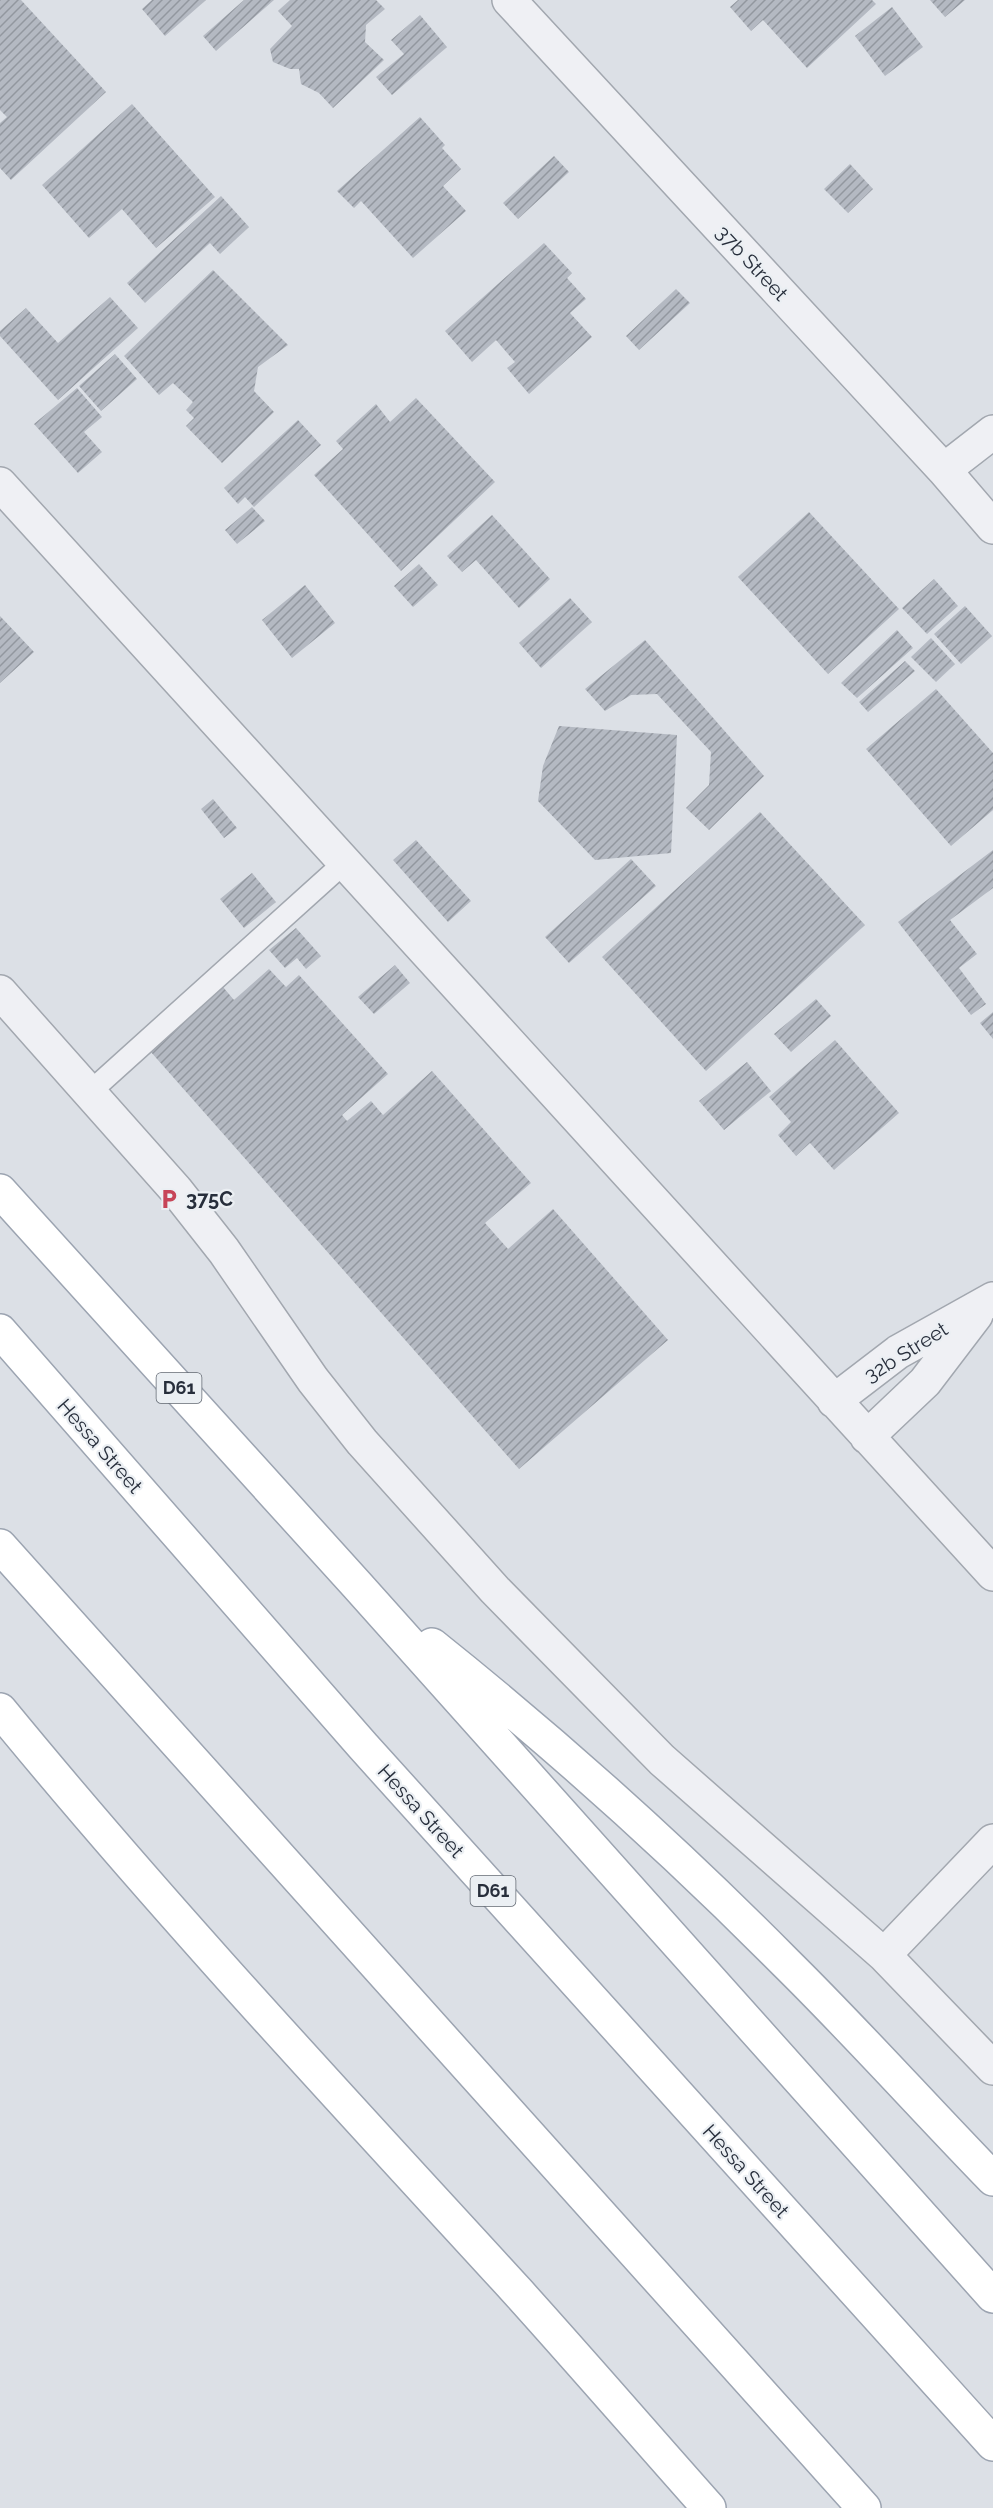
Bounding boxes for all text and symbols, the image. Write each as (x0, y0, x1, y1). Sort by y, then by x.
street label: 37b Street (711, 220, 793, 306)
parking icon: 375C (157, 1187, 181, 1211)
place label: 375C (186, 1187, 233, 1211)
street label: 32b Street (860, 1317, 952, 1387)
road number: D61 (156, 1373, 201, 1403)
street label: Hessa Street (53, 1394, 148, 1498)
street label: Hessa Street (373, 1759, 469, 1863)
road number: D61 (470, 1876, 516, 1906)
street label: Hessa Street (698, 2119, 794, 2223)

